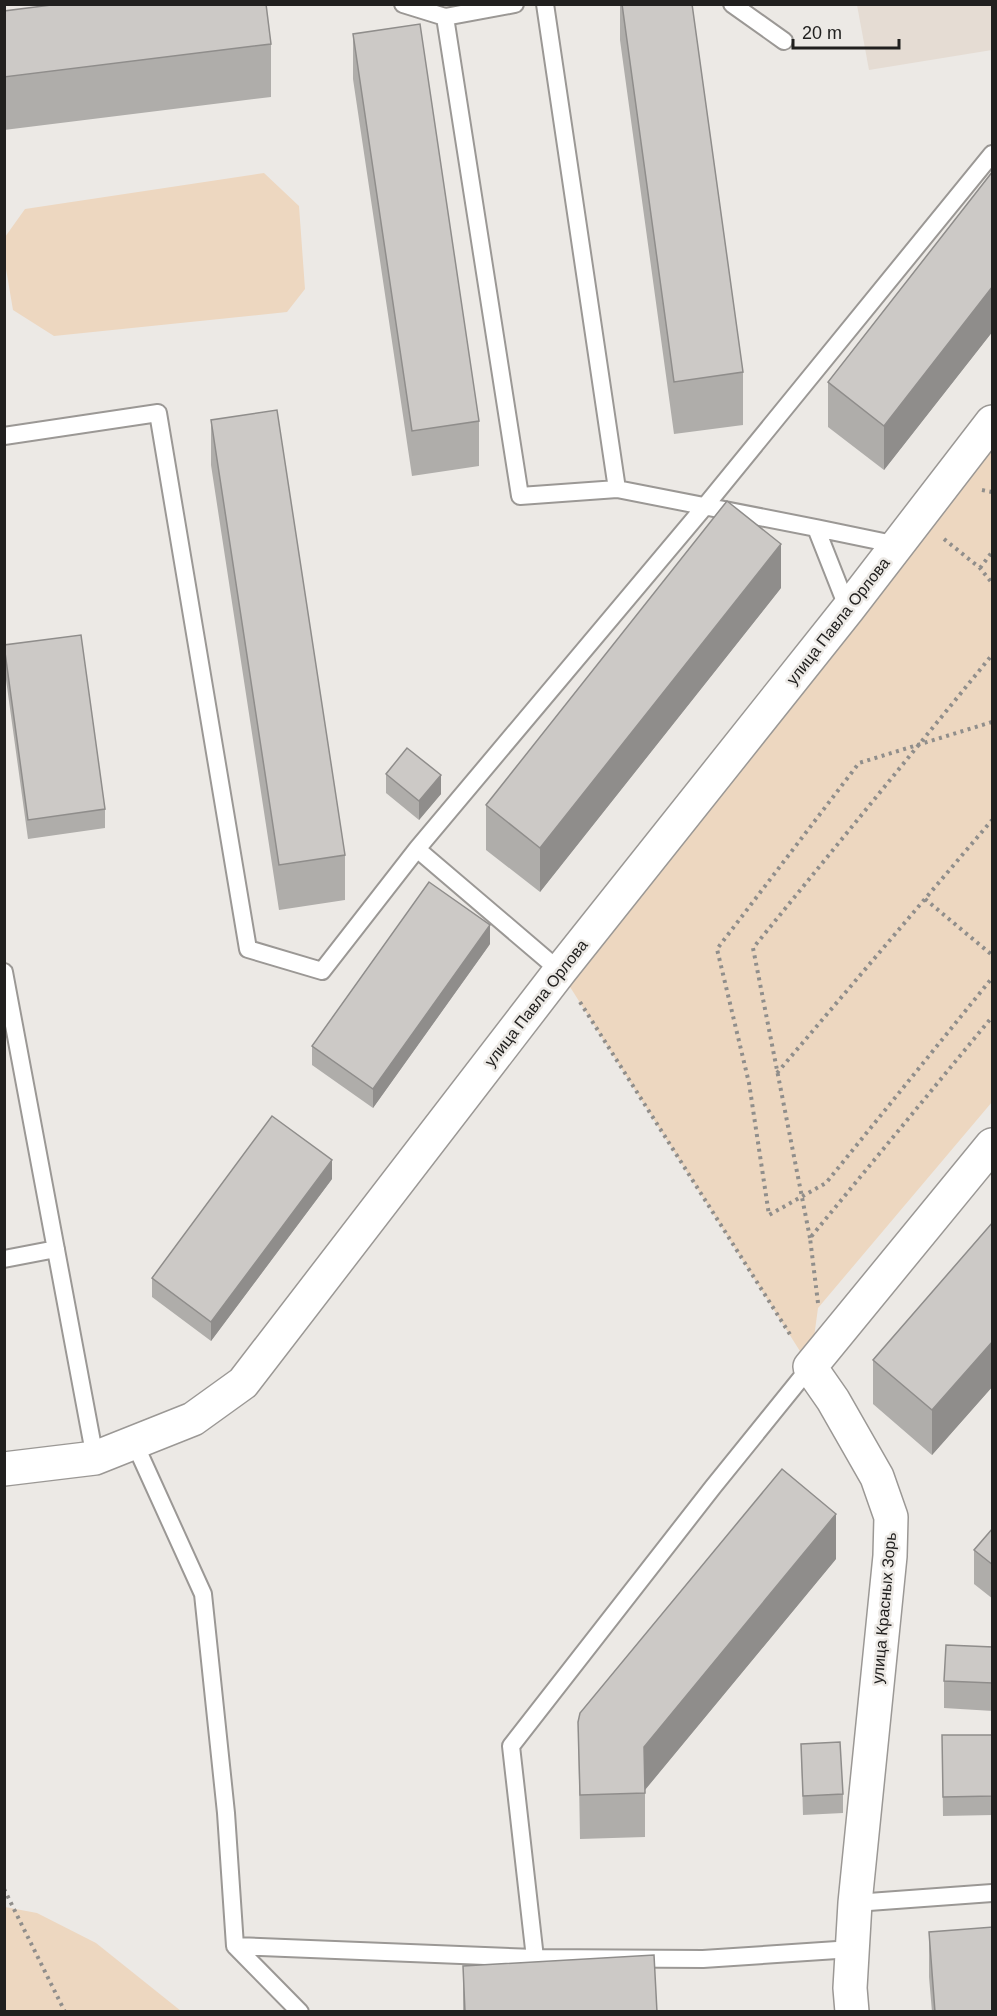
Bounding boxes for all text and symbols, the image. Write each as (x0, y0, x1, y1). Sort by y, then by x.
scale bar (793, 12, 900, 50)
text: 20 m (802, 23, 842, 43)
street label: улица Павла Орлова (783, 554, 893, 688)
street label: улица Павла Орлова (481, 936, 591, 1070)
street label: улица Красных Зорь (869, 1531, 899, 1685)

